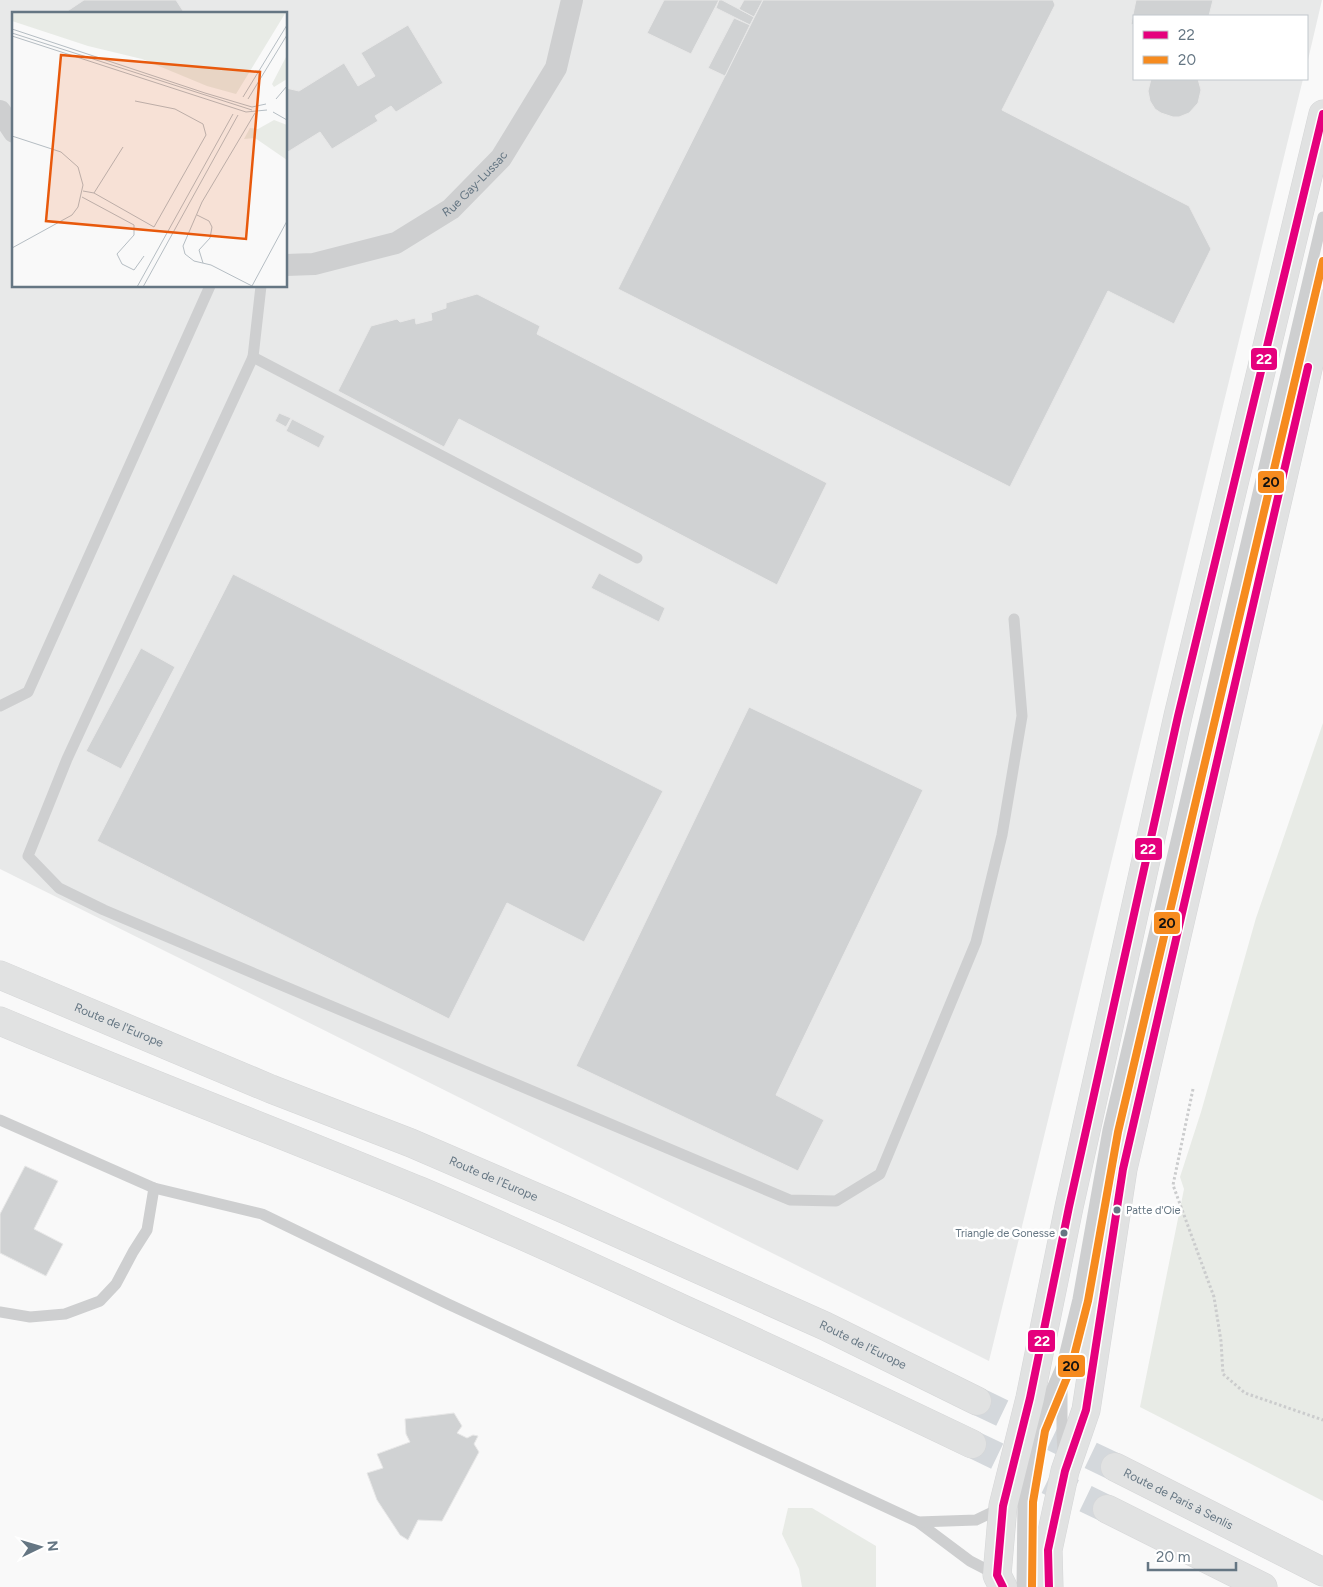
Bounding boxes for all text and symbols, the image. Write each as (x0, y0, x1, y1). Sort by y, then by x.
inset map (12, 12, 288, 288)
legend (1133, 15, 1308, 80)
text: 22 (1178, 26, 1195, 44)
text: 20 (1178, 51, 1196, 69)
street label: Rue Gay-Lussac (440, 148, 511, 220)
line badge: 22 (1250, 347, 1278, 371)
text: 22 (1256, 351, 1272, 368)
line badge: 20 (1257, 470, 1285, 494)
text: 20 (1262, 474, 1280, 491)
line badge: 22 (1134, 837, 1163, 861)
text: 22 (1140, 841, 1156, 858)
line badge: 20 (1153, 911, 1181, 935)
text: 20 (1158, 915, 1176, 932)
street label: Route de l'Europe (72, 1000, 166, 1050)
street label: Route de l'Europe (447, 1153, 541, 1204)
place label: Patte d'Oie (1126, 1204, 1181, 1217)
marker: Patte d'Oie (1112, 1205, 1122, 1215)
place label: Triangle de Gonesse (956, 1227, 1055, 1240)
marker: Triangle de Gonesse (1059, 1228, 1069, 1238)
street label: Route de l'Europe (817, 1317, 909, 1372)
line badge: 22 (1027, 1329, 1056, 1353)
text: 22 (1034, 1333, 1050, 1350)
line badge: 20 (1057, 1354, 1086, 1378)
text: 20 (1062, 1358, 1080, 1375)
street label: Route de Paris à Senlis (1121, 1465, 1236, 1533)
north arrow (15, 1522, 65, 1572)
text: N (44, 1540, 61, 1552)
scale bar (1148, 1540, 1236, 1572)
text: 20 m (1156, 1548, 1190, 1566)

